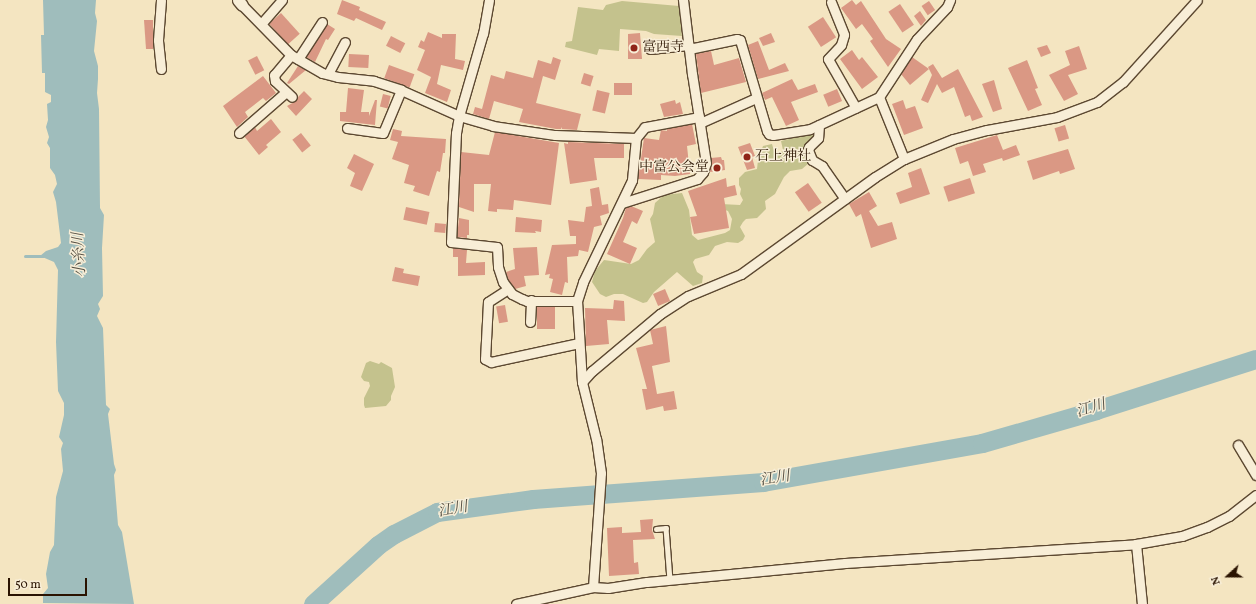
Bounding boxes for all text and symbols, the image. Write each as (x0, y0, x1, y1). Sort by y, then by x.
place label: 富西寺 (642, 40, 684, 56)
marker: 富西寺 (629, 43, 639, 53)
place label: 石上神社 (755, 149, 811, 165)
marker: 石上神社 (742, 152, 752, 162)
place label: 中富公会堂 (639, 160, 709, 176)
marker: 中富公会堂 (712, 163, 722, 173)
water label: 小糸川 (70, 232, 90, 278)
water label: 江川 (1074, 396, 1108, 422)
water label: 江川 (759, 468, 791, 490)
water label: 江川 (437, 499, 469, 521)
north arrow (1208, 556, 1248, 596)
scale bar (10, 570, 89, 596)
text: N (1208, 574, 1225, 587)
text: 50 m (15, 577, 41, 593)

